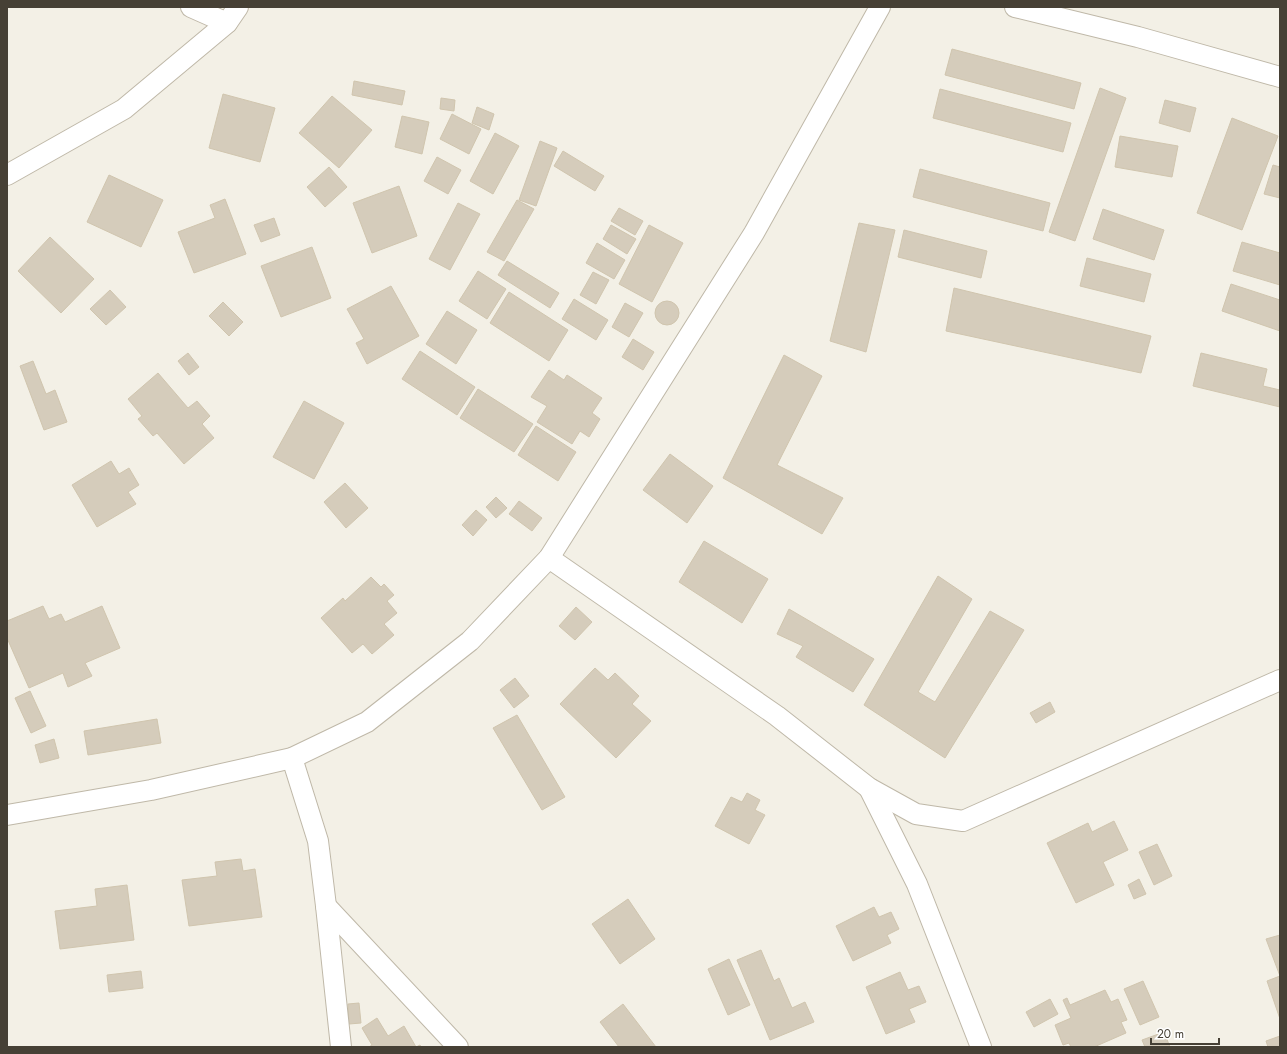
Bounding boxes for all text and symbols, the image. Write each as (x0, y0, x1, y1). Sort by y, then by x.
scale bar (1151, 1020, 1219, 1046)
text: 20 m (1157, 1025, 1184, 1043)

